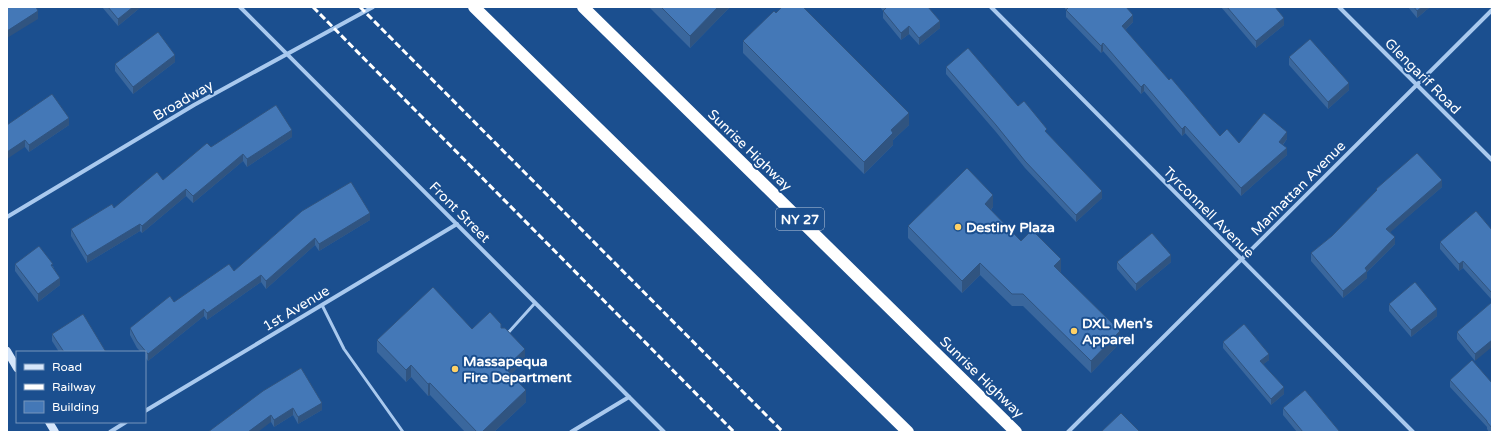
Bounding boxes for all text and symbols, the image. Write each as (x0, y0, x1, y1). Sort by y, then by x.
street label: Glengarif Road (1381, 35, 1464, 118)
street label: Broadway (150, 76, 217, 124)
street label: Sunrise Highway (704, 106, 795, 195)
street label: Manhattan Avenue (1247, 137, 1349, 239)
street label: Tyrconnell Avenue (1160, 163, 1258, 261)
street label: Front Street (426, 178, 494, 247)
road number: NY 27 (776, 208, 824, 230)
place label: Destiny Plaza (966, 219, 1055, 236)
marker: Destiny Plaza (953, 222, 963, 232)
street label: 1st Avenue (260, 282, 333, 335)
place label: DXL Men's Apparel (1082, 315, 1153, 348)
marker: DXL Men's Apparel (1069, 326, 1079, 336)
street label: Sunrise Highway (936, 333, 1027, 422)
legend (16, 351, 146, 423)
place label: Massapequa Fire Department (463, 353, 572, 386)
text: Road (52, 360, 82, 374)
marker: Massapequa Fire Department (450, 364, 460, 374)
text: Railway (52, 380, 96, 394)
text: Building (52, 400, 99, 414)

